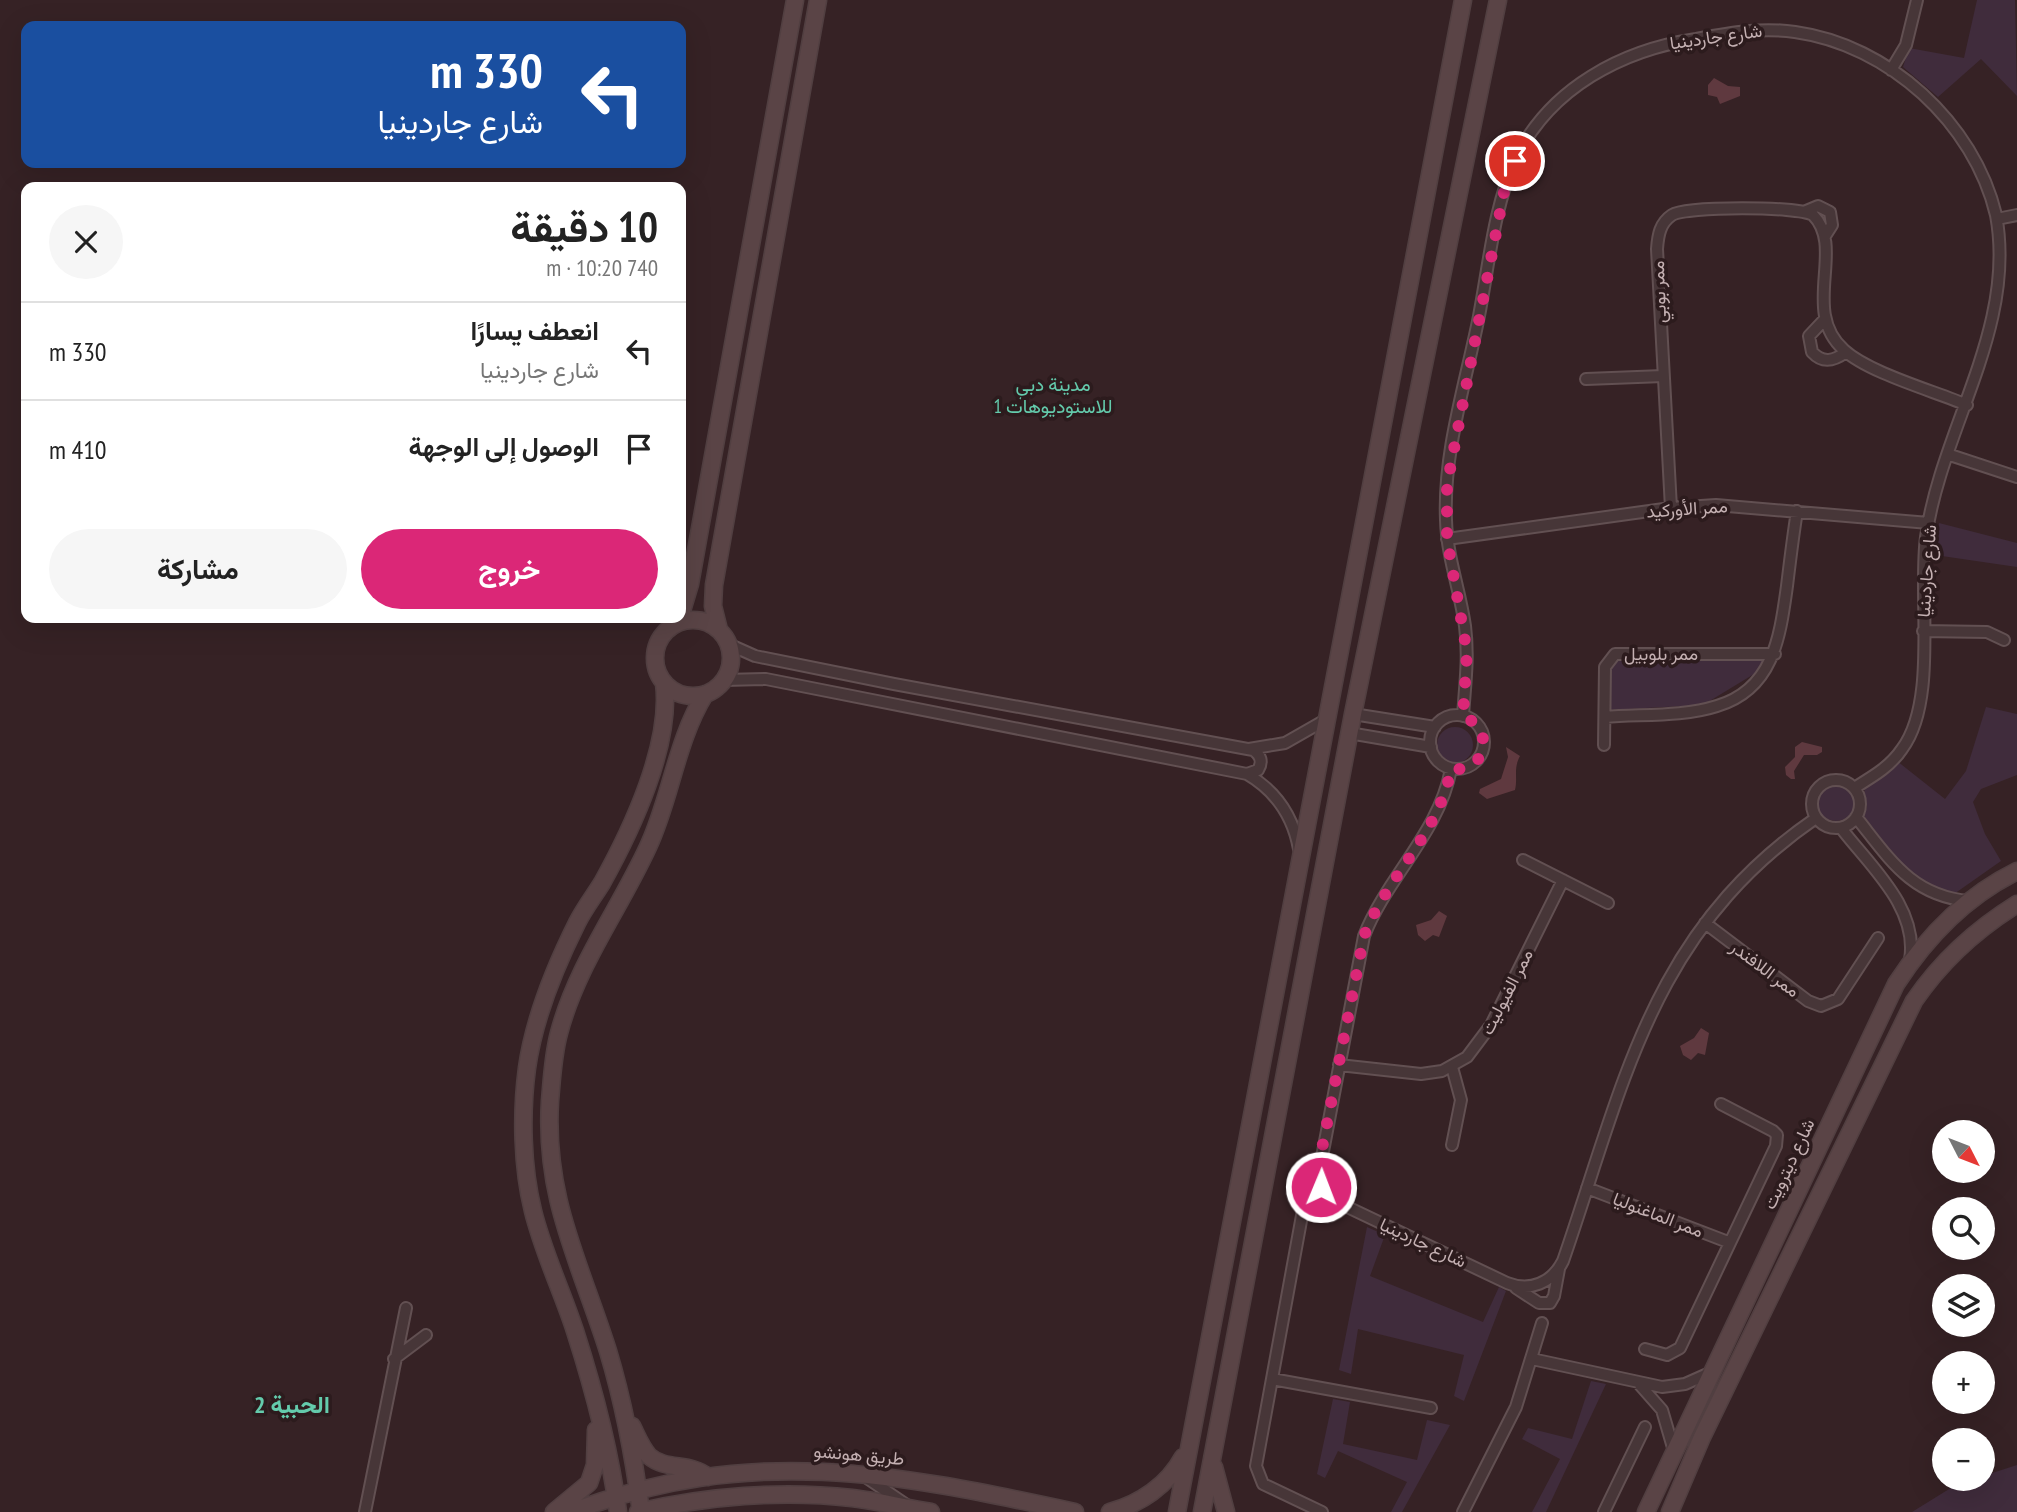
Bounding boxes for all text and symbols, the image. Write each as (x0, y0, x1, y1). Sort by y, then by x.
street label: شارع جاردينيا (1668, 19, 1764, 55)
text: 330 m (430, 38, 543, 102)
icon: left (567, 49, 658, 140)
text: شارع جاردينيا (378, 100, 543, 142)
pin (1485, 131, 1545, 191)
icon: arrive (1496, 142, 1534, 180)
text: 10 دقيقة (510, 199, 658, 254)
button: close (49, 205, 123, 279)
text: 740 m · 10:20 (546, 253, 658, 282)
street label: ممر بوبي (1646, 260, 1675, 324)
text: انعطف يسارًا (471, 314, 599, 347)
icon: left (620, 332, 658, 370)
text: 330 m (49, 335, 107, 368)
text: شارع جاردينيا (480, 355, 599, 384)
district label: مدينة دبي للاستوديوهات 1 (993, 372, 1113, 418)
text: الوصول إلى الوجهة (409, 430, 599, 463)
icon: arrive (620, 430, 658, 468)
text: 410 m (49, 433, 107, 466)
street label: ممر الأوركيد (1645, 494, 1729, 523)
street label: شارع جاردينيا (1912, 524, 1942, 618)
button: مشاركة (49, 529, 347, 609)
button: خروج (361, 529, 658, 609)
street label: ممر بلوبيل (1624, 642, 1698, 665)
street label: ممر اللافندر (1725, 934, 1805, 1002)
street label: ممر الفيوليت (1475, 945, 1538, 1038)
street label: شارع ديترويت (1757, 1115, 1821, 1213)
north arrow (1932, 1120, 1995, 1183)
map controls (1932, 1120, 1995, 1491)
position arrow (1284, 1150, 1358, 1224)
street label: ممر الماغنوليا (1610, 1187, 1707, 1242)
button: search (1932, 1197, 1995, 1260)
street label: شارع جاردينيا (1376, 1212, 1470, 1274)
button: layers (1932, 1274, 1995, 1337)
button: + (1932, 1351, 1995, 1414)
district label: الحبية 2 (254, 1389, 330, 1420)
button: − (1932, 1428, 1995, 1491)
street label: طريق هونشو (813, 1439, 905, 1470)

